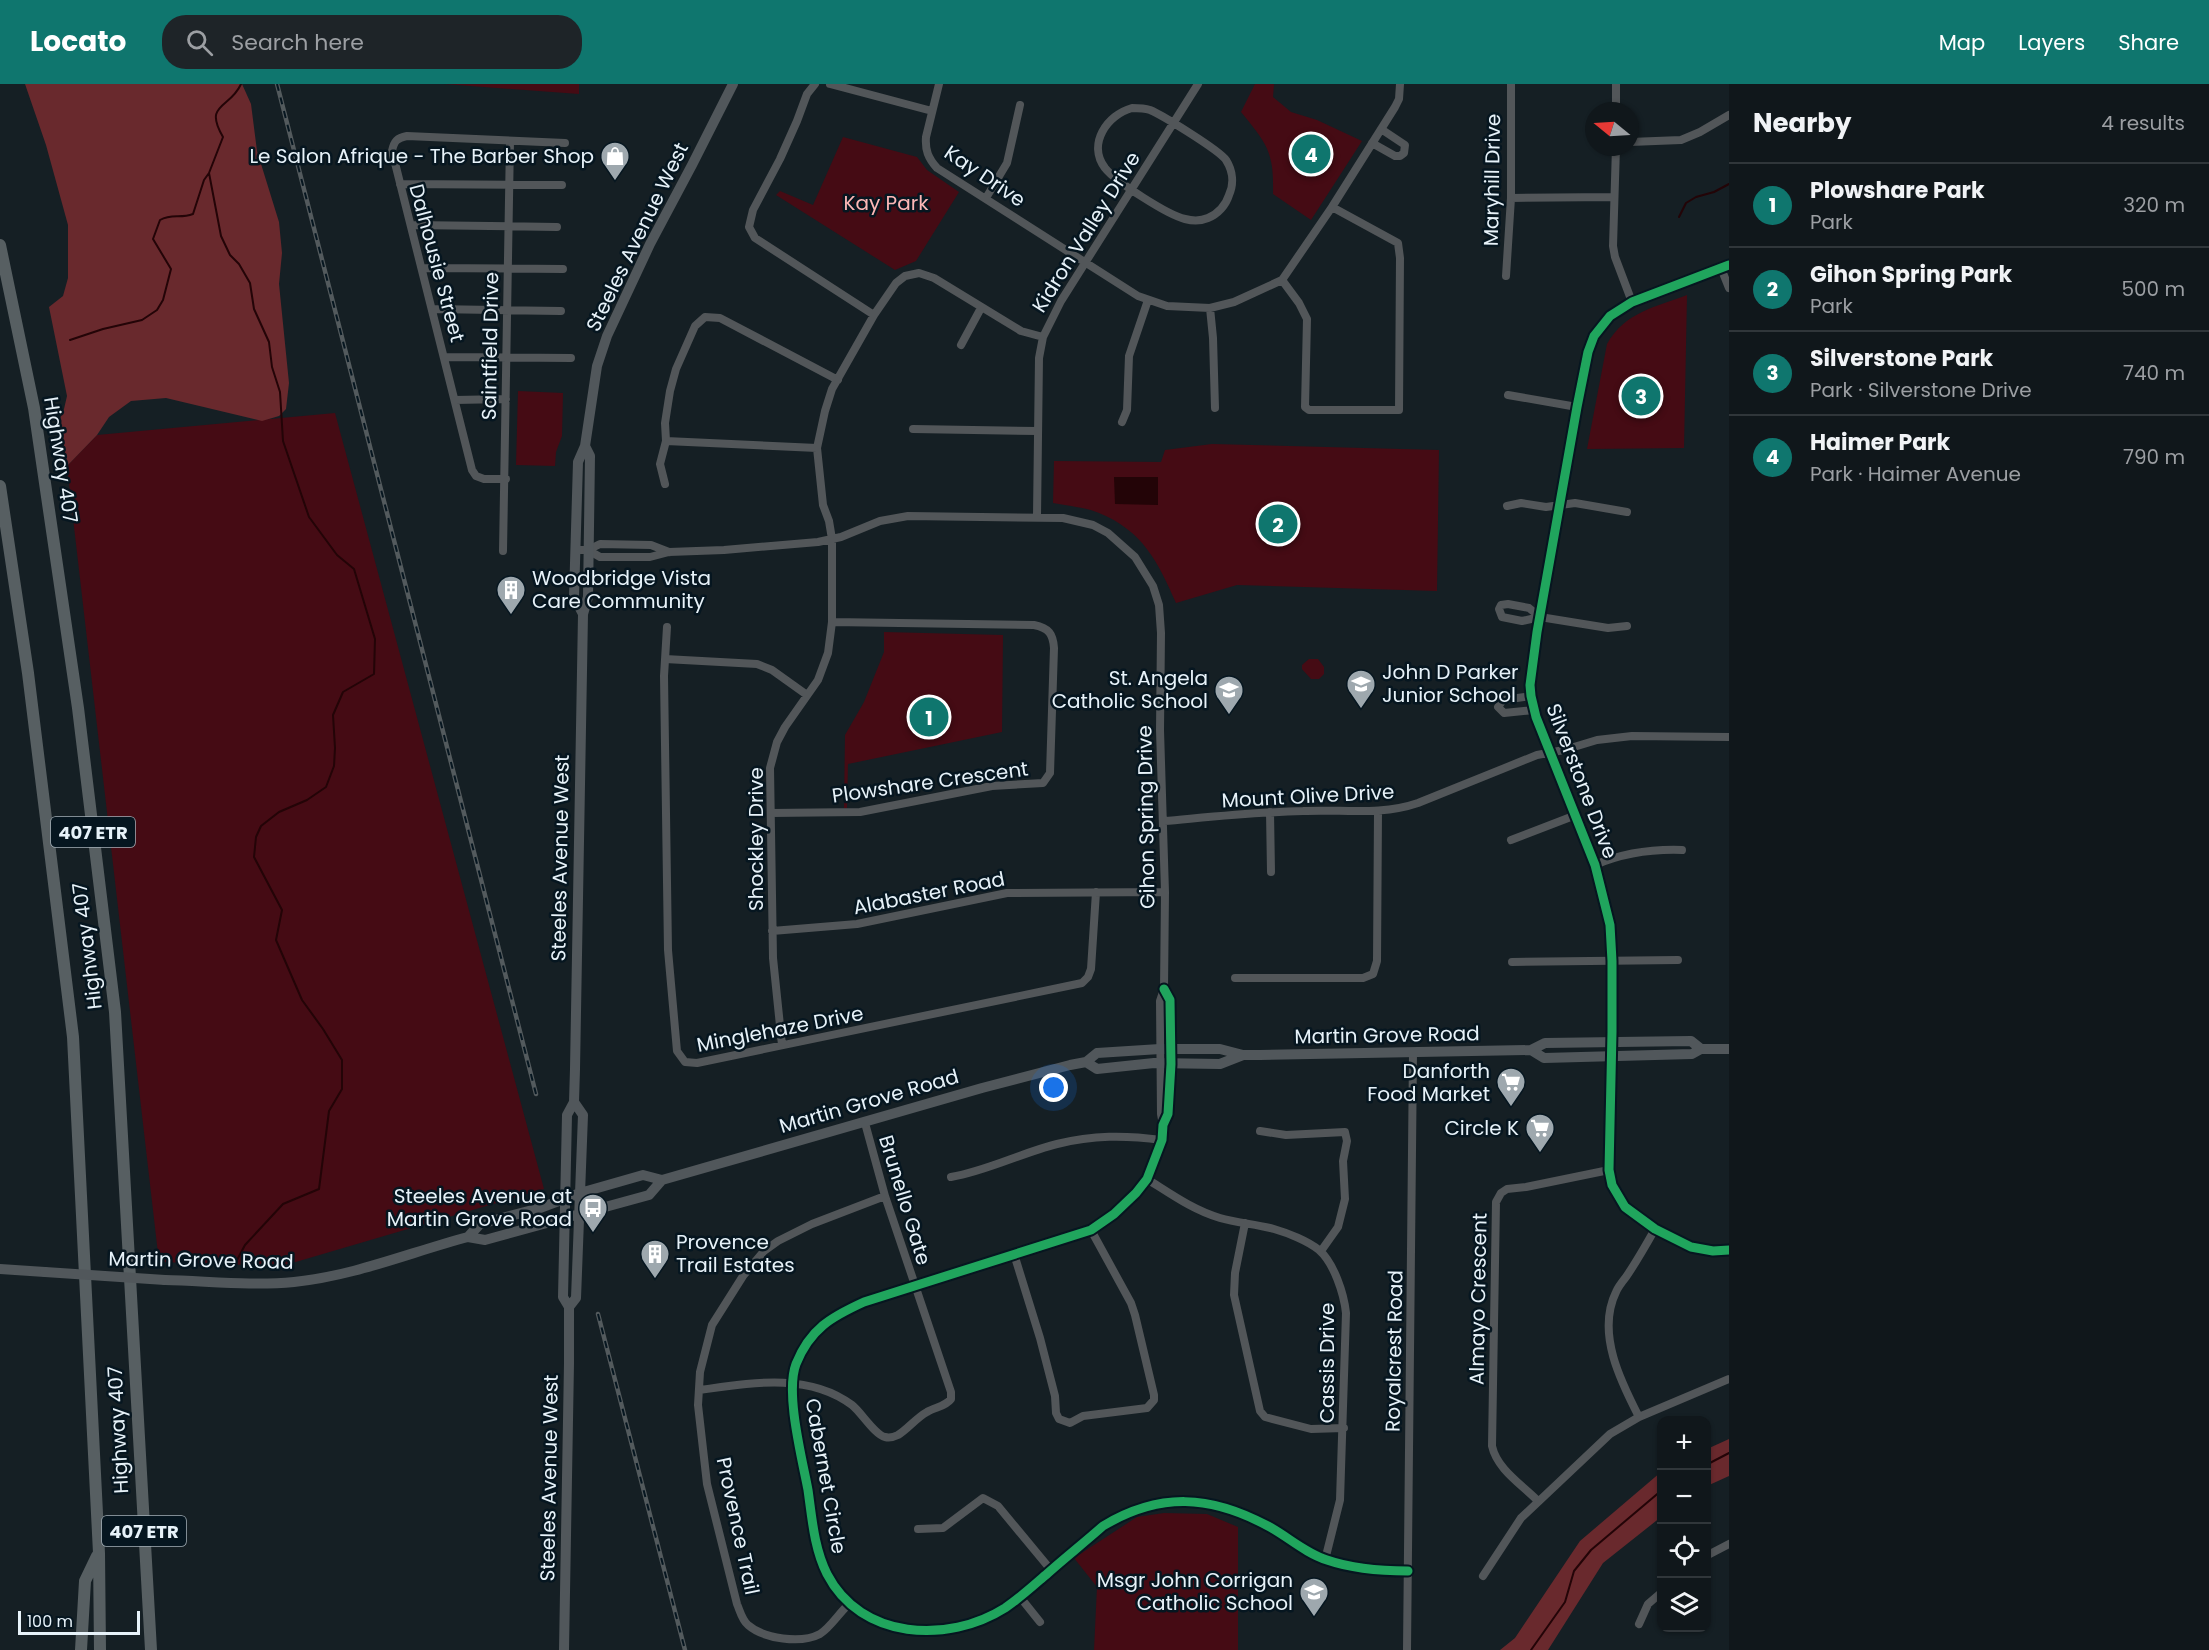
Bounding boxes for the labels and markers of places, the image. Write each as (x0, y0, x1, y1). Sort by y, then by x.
pin: 4 (1292, 132, 1330, 176)
shop icon: Le Salon Afrique - The Barber Shop (599, 140, 631, 182)
place label: Le Salon Afrique - The Barber Shop (249, 142, 594, 170)
pin: 3 (1622, 374, 1660, 418)
pin: 2 (1258, 502, 1298, 546)
place label: Woodbridge Vista Care Community (532, 564, 711, 615)
building icon: Woodbridge Vista Care Community (495, 574, 527, 616)
place label: John D Parker Junior School (1382, 658, 1519, 709)
place label: St. Angela Catholic School (1052, 664, 1208, 715)
school or university icon: John D Parker Junior School (1345, 668, 1377, 710)
school or university icon: St. Angela Catholic School (1213, 674, 1245, 716)
pin: 1 (910, 694, 948, 740)
place label: Danforth Food Market (1367, 1057, 1490, 1108)
supermarket icon: Danforth Food Market (1495, 1066, 1527, 1108)
supermarket icon: Circle K (1524, 1112, 1556, 1154)
place label: Circle K (1444, 1114, 1519, 1142)
place label: Steeles Avenue at Martin Grove Road (387, 1182, 572, 1233)
bus stop icon: Steeles Avenue at Martin Grove Road (577, 1192, 609, 1234)
place label: Provence Trail Estates (676, 1228, 795, 1279)
building icon: Provence Trail Estates (639, 1238, 671, 1280)
place label: Msgr John Corrigan Catholic School (1097, 1566, 1293, 1617)
school or university icon: Msgr John Corrigan Catholic School (1298, 1576, 1330, 1618)

